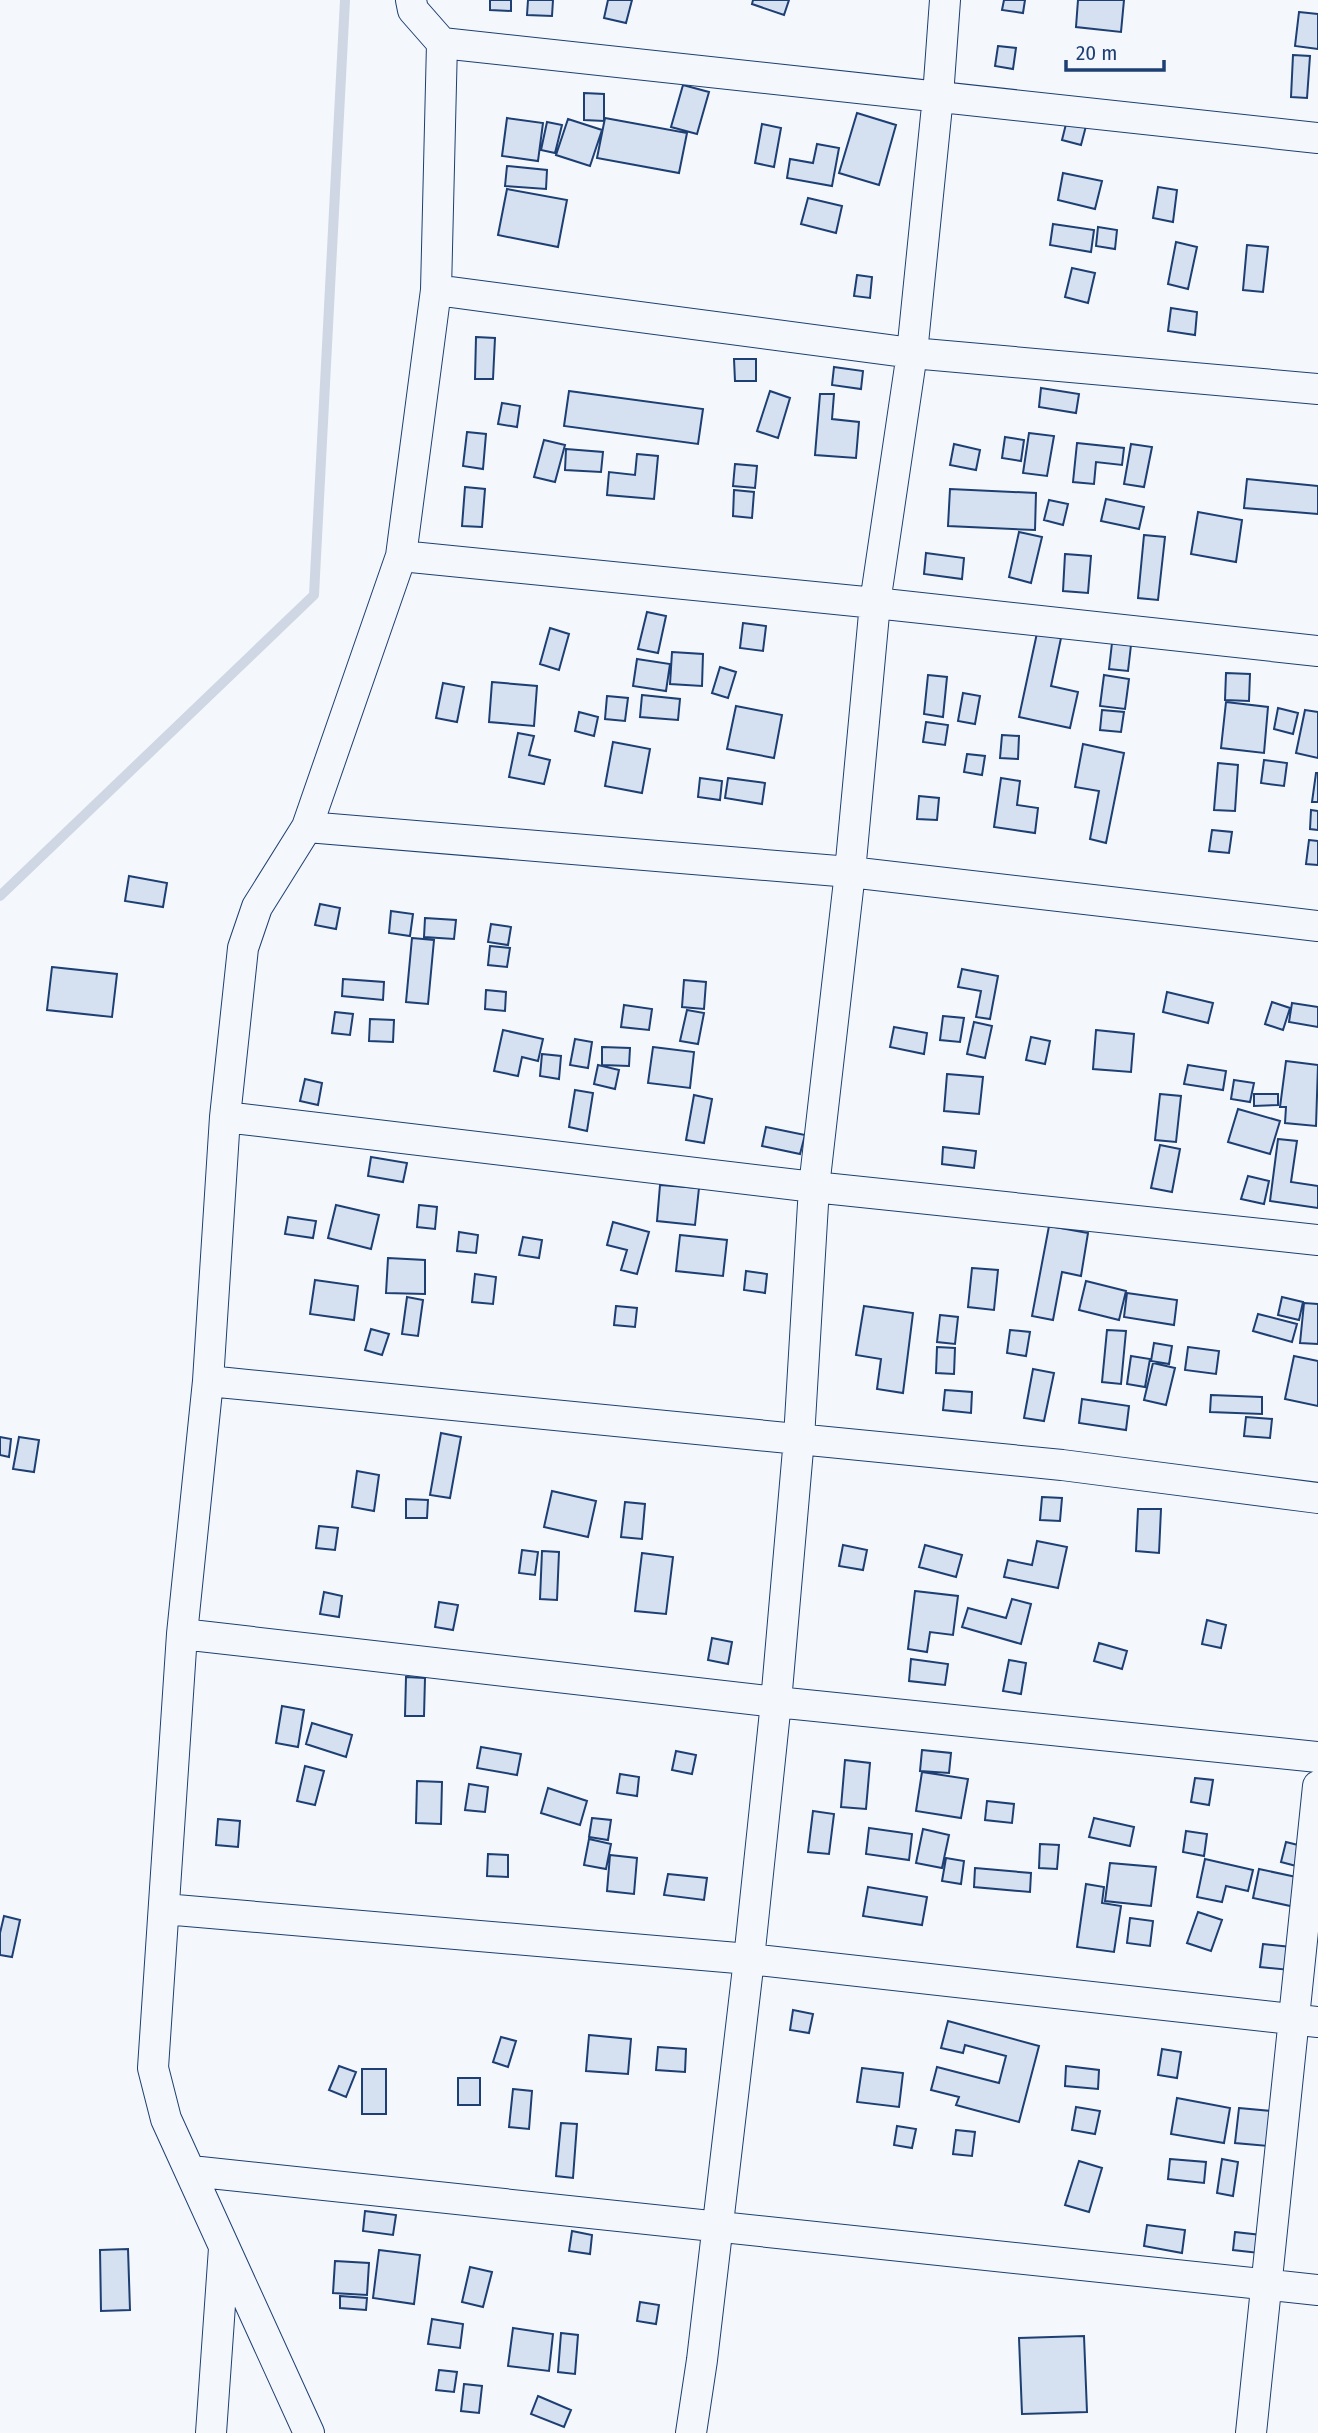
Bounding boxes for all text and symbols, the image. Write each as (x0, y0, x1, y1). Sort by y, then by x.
scale bar (1066, 28, 1164, 72)
text: 20 m (1076, 40, 1117, 66)

